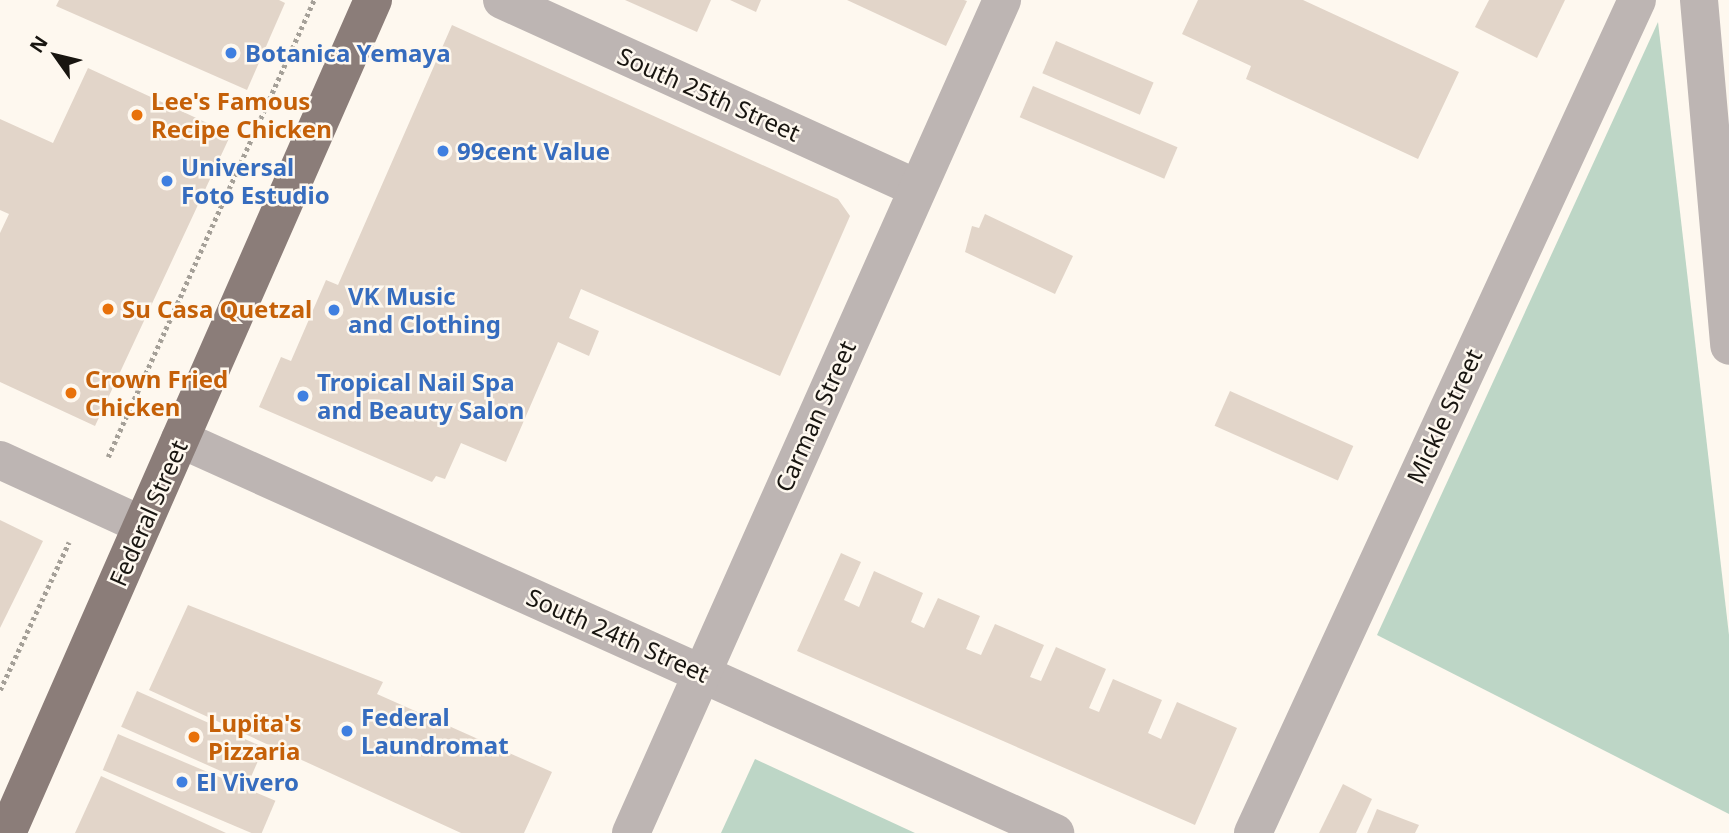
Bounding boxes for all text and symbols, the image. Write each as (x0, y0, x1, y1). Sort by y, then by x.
north arrow (21, 21, 91, 91)
text: N (23, 31, 54, 58)
place label: Botanica Yemaya (245, 39, 451, 67)
street label: South 25th Street (613, 41, 805, 147)
marker: Botanica Yemaya (223, 45, 239, 61)
place label: Lee's Famous Recipe Chicken (151, 87, 332, 143)
marker: Lee's Famous Recipe Chicken (129, 107, 145, 123)
place label: 99cent Value (457, 137, 610, 165)
marker: 99cent Value (435, 143, 451, 159)
place label: Universal Foto Estudio (181, 153, 330, 209)
marker: Universal Foto Estudio (159, 173, 175, 189)
place label: VK Music and Clothing (348, 282, 501, 338)
place label: Su Casa Quetzal (122, 295, 312, 323)
marker: Su Casa Quetzal (100, 301, 116, 317)
marker: VK Music and Clothing (326, 302, 342, 318)
street label: Carman Street (769, 336, 861, 496)
street label: Mickle Street (1400, 344, 1488, 488)
place label: Crown Fried Chicken (85, 365, 228, 421)
place label: Tropical Nail Spa and Beauty Salon (317, 368, 524, 424)
marker: Crown Fried Chicken (63, 385, 79, 401)
marker: Tropical Nail Spa and Beauty Salon (295, 388, 311, 404)
street label: Federal Street (103, 436, 193, 590)
street label: South 24th Street (522, 582, 714, 688)
place label: Federal Laundromat (361, 703, 509, 759)
place label: Lupita's Pizzaria (208, 709, 302, 765)
marker: Federal Laundromat (339, 723, 355, 739)
marker: Lupita's Pizzaria (186, 729, 202, 745)
place label: El Vivero (196, 768, 299, 796)
marker: El Vivero (174, 774, 190, 790)

